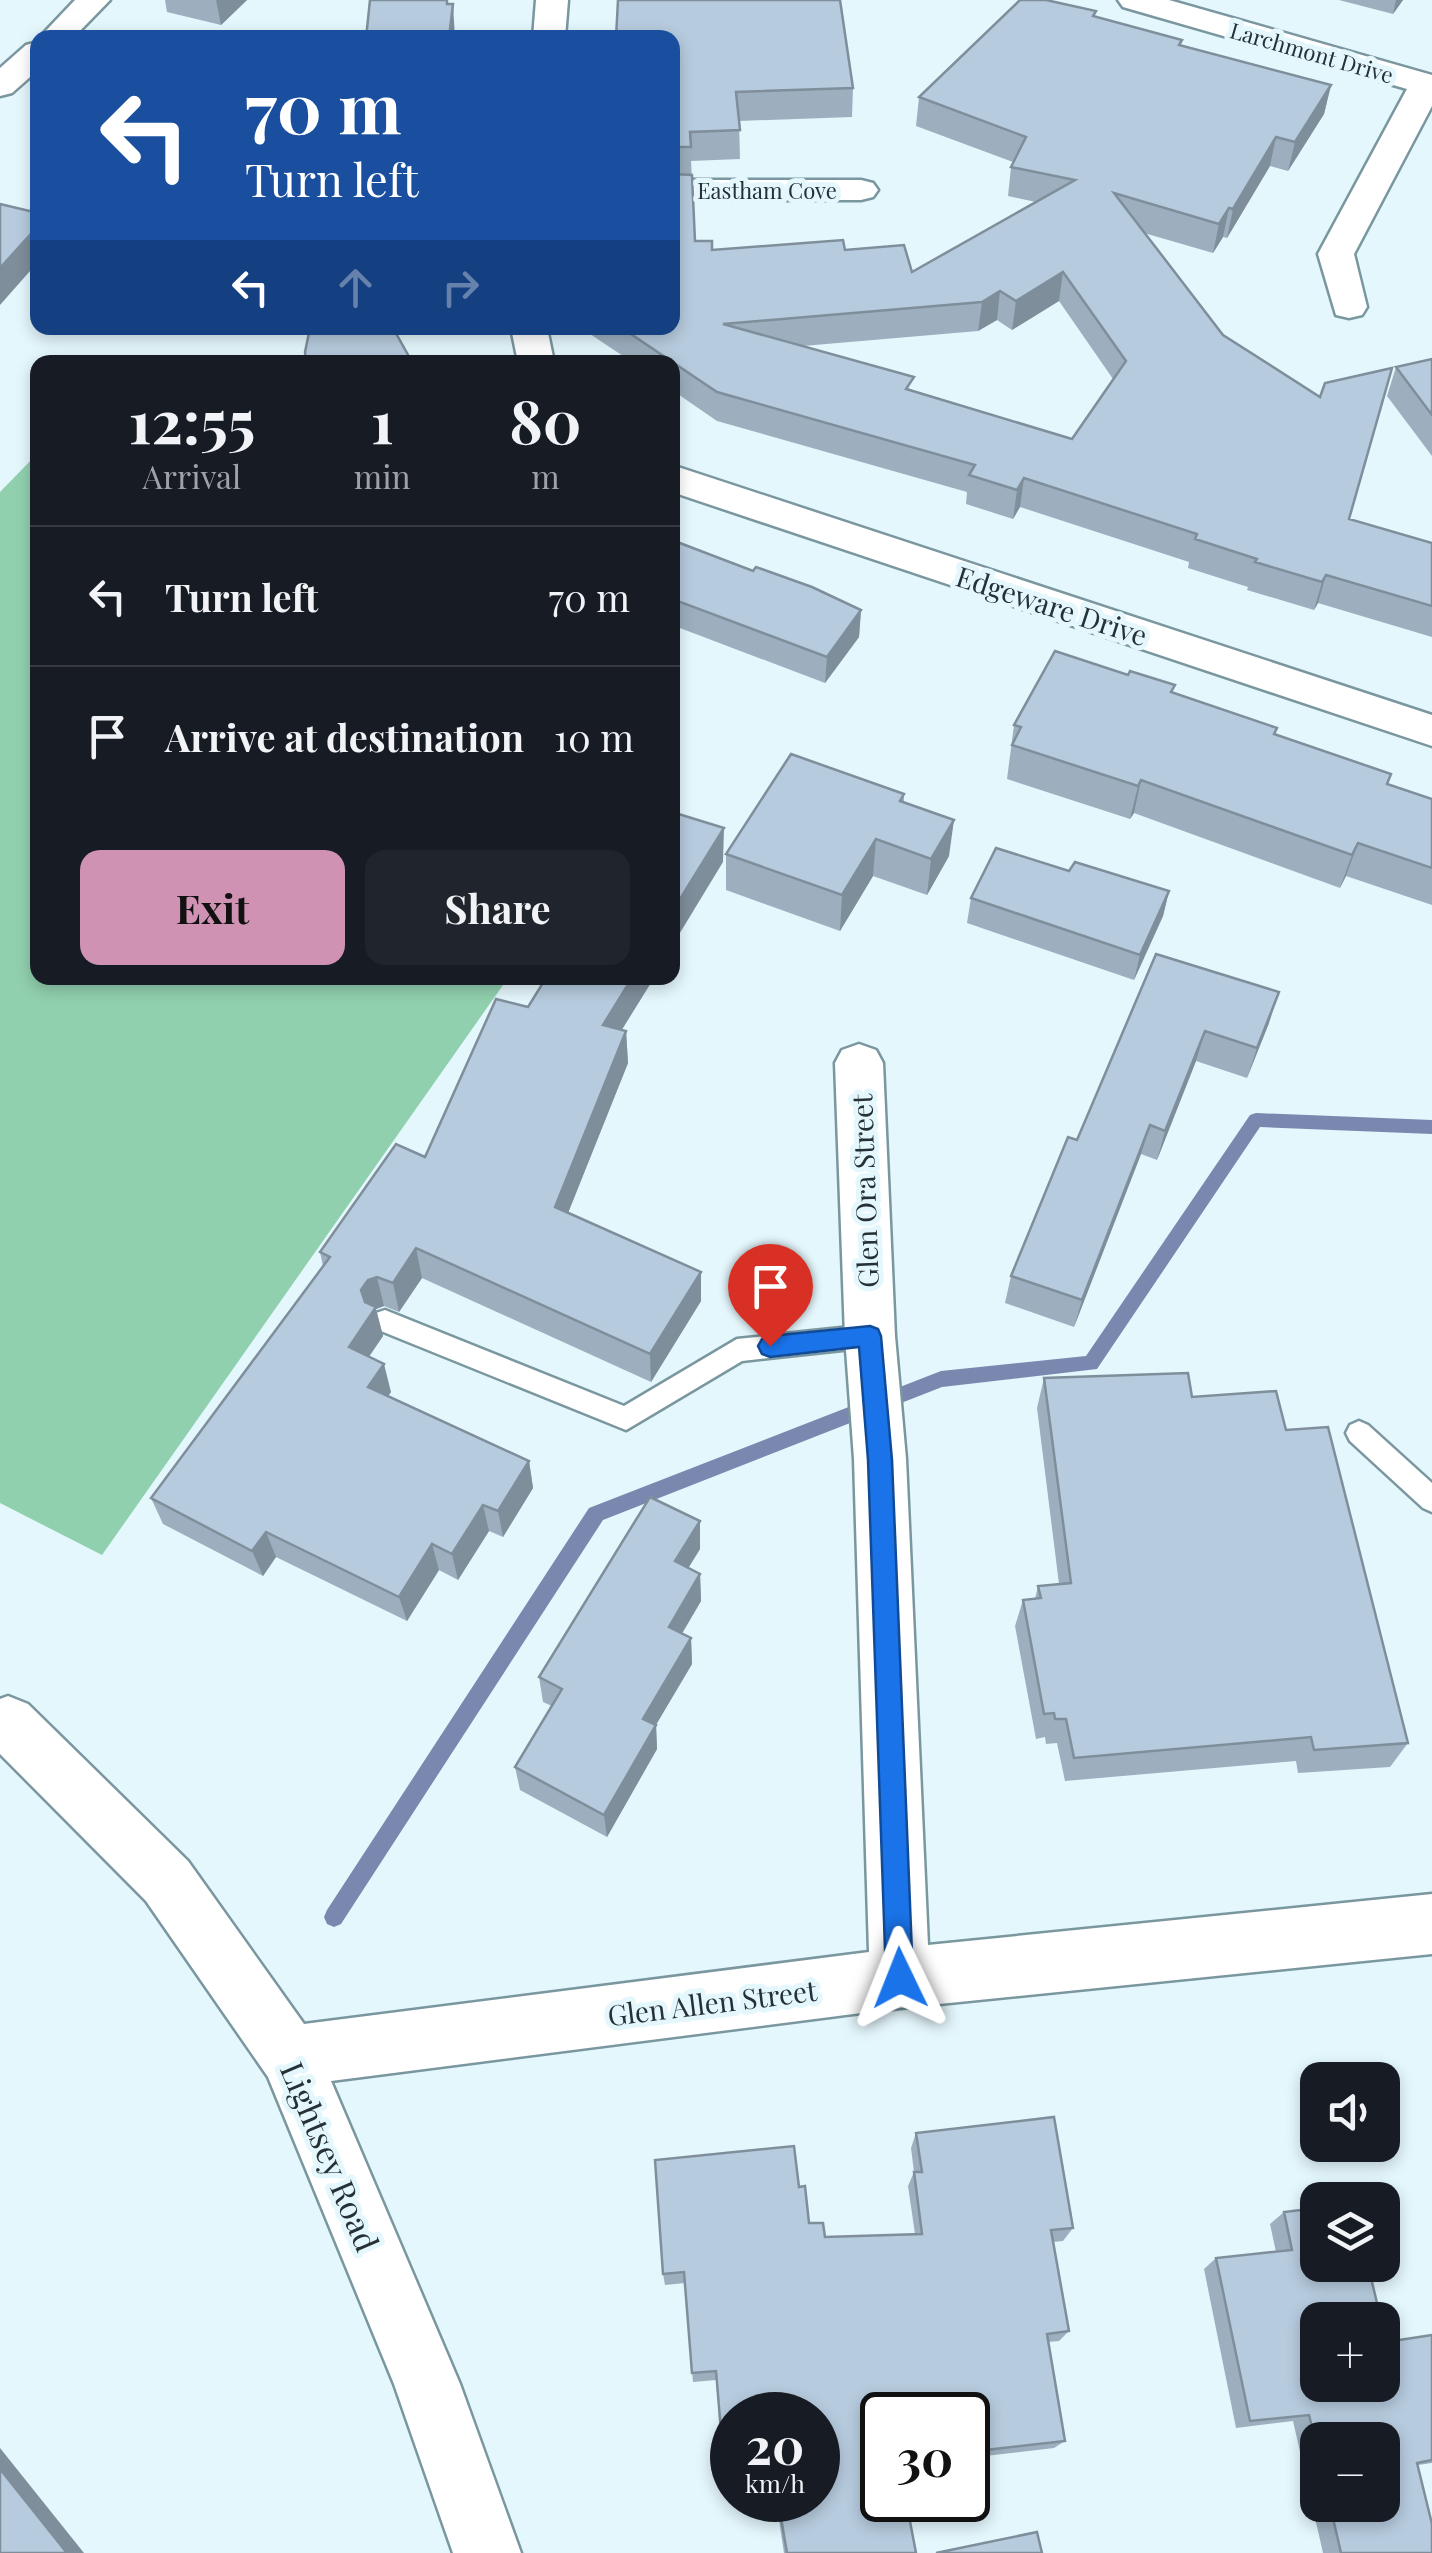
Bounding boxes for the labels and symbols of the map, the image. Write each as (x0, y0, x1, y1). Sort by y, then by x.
street label: Larchmont Drive (1227, 14, 1397, 90)
street label: Eastham Cove (697, 175, 837, 205)
street label: Edgeware Drive (952, 557, 1152, 653)
street label: Glen Ora Street (842, 1092, 886, 1289)
pin (728, 1244, 813, 1347)
position arrow (848, 1926, 952, 2030)
street label: Glen Allen Street (605, 1971, 820, 2033)
street label: Lightsey Road (272, 2055, 390, 2257)
speed limit sign: 30 (860, 2392, 990, 2522)

